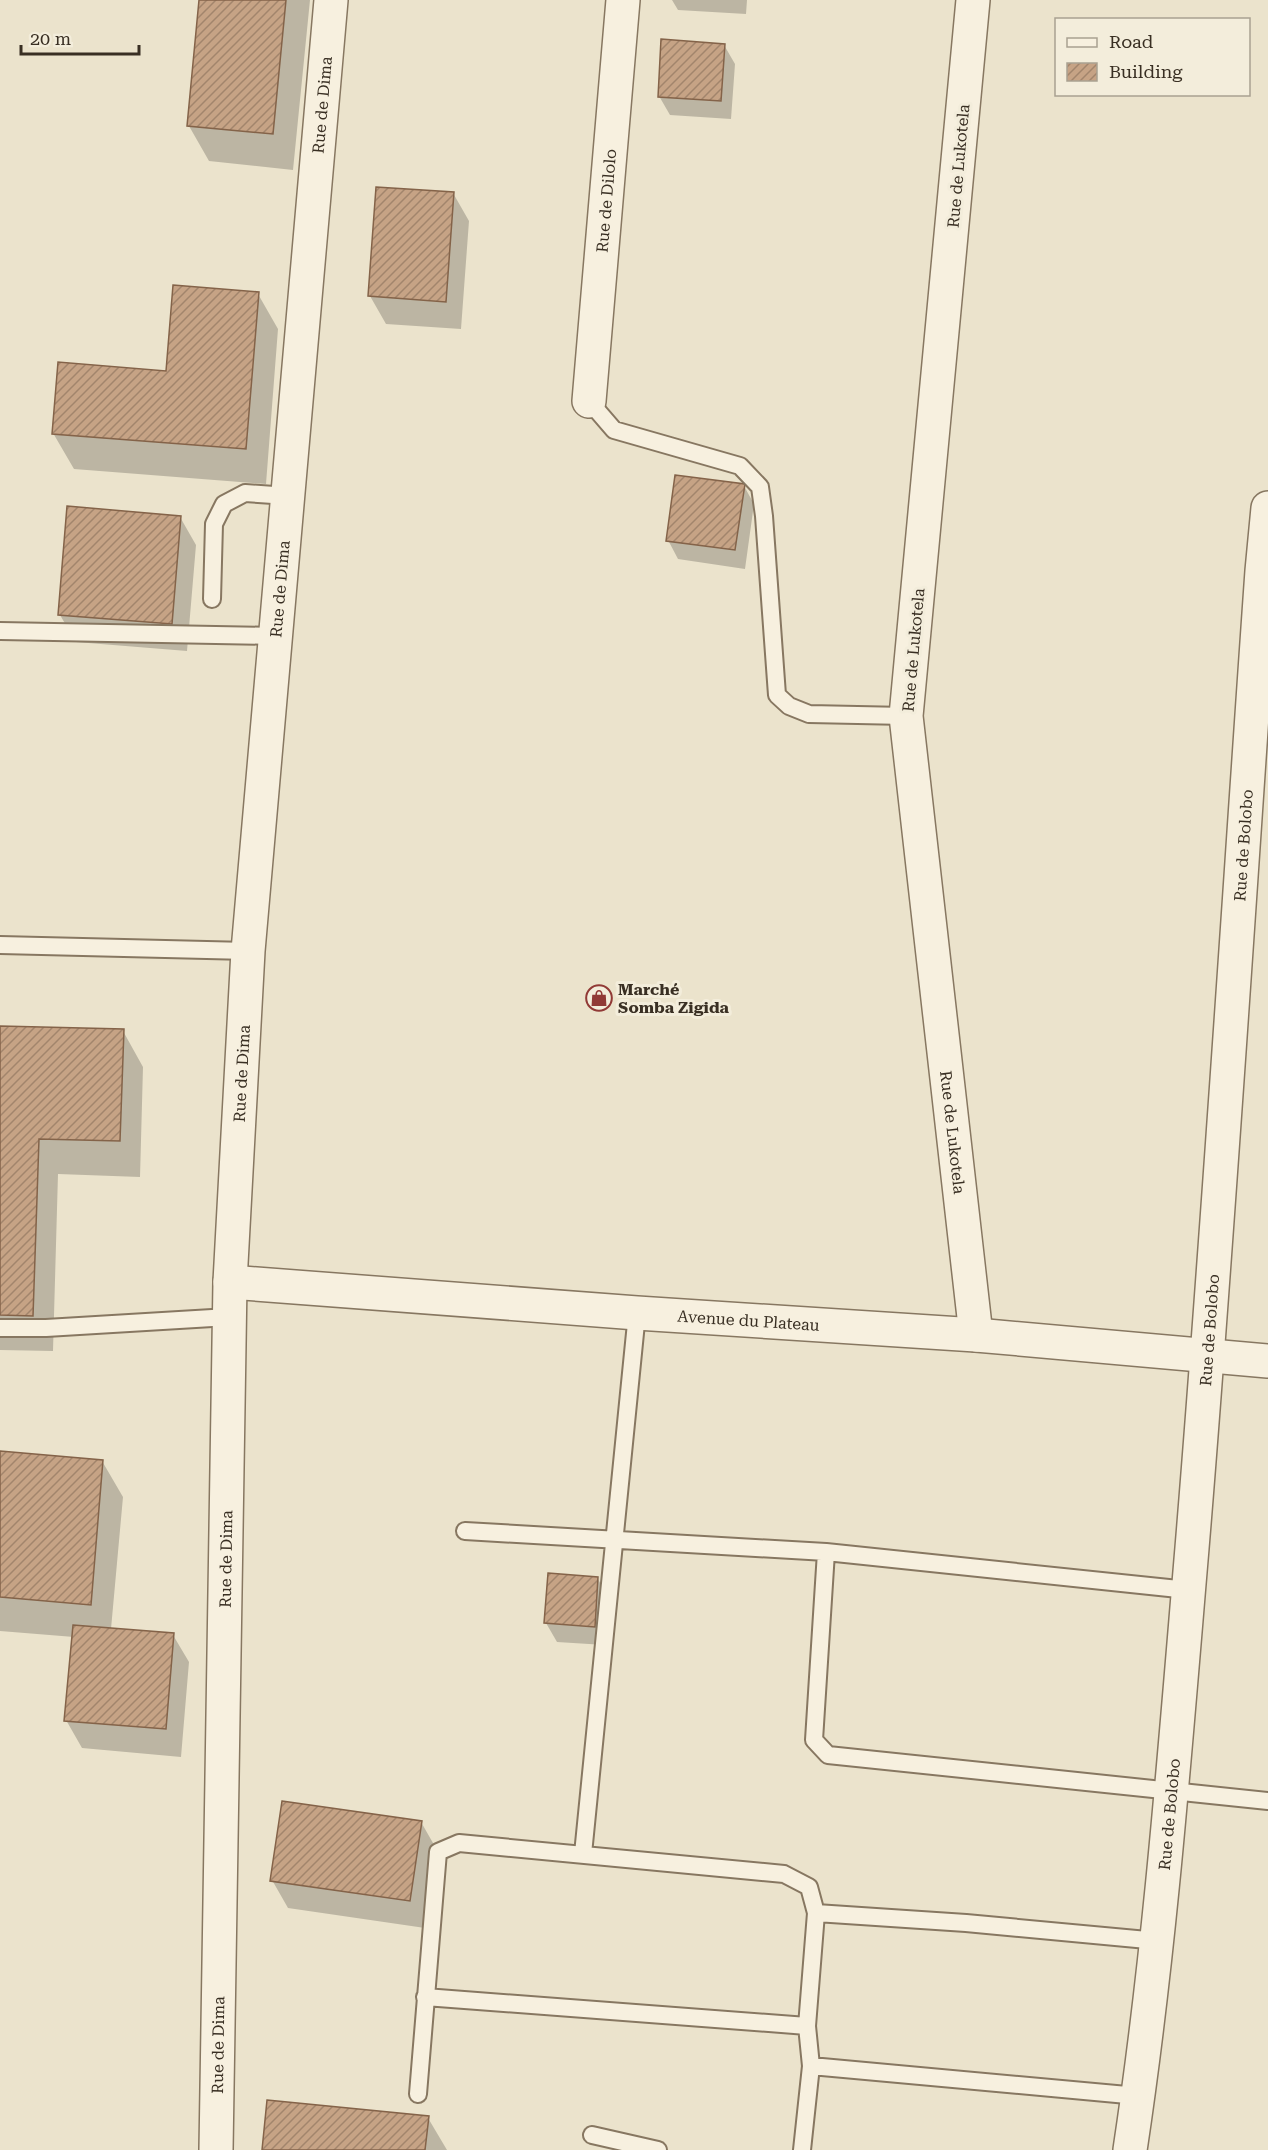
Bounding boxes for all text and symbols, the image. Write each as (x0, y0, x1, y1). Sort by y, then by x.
scale bar (21, 18, 140, 56)
legend (1055, 18, 1250, 96)
text: 20 m (30, 28, 71, 49)
text: Road (1109, 31, 1154, 52)
street label: Rue de Dima (309, 55, 336, 154)
text: Building (1109, 61, 1183, 82)
street label: Rue de Lukotela (944, 103, 973, 229)
street label: Rue de Dilolo (593, 148, 620, 253)
street label: Rue de Dima (266, 539, 294, 638)
street label: Rue de Lukotela (899, 587, 928, 713)
street label: Rue de Bolobo (1230, 788, 1257, 902)
place label: Marché Somba Zigida (618, 980, 730, 1017)
shop icon: Marché Somba Zigida (584, 983, 614, 1013)
street label: Rue de Dima (230, 1024, 254, 1123)
street label: Rue de Lukotela (936, 1069, 969, 1195)
street label: Rue de Bolobo (1196, 1273, 1223, 1387)
street label: Avenue du Plateau (677, 1307, 820, 1335)
street label: Rue de Dima (216, 1510, 236, 1608)
street label: Rue de Bolobo (1155, 1757, 1184, 1871)
street label: Rue de Dima (208, 1996, 228, 2094)

